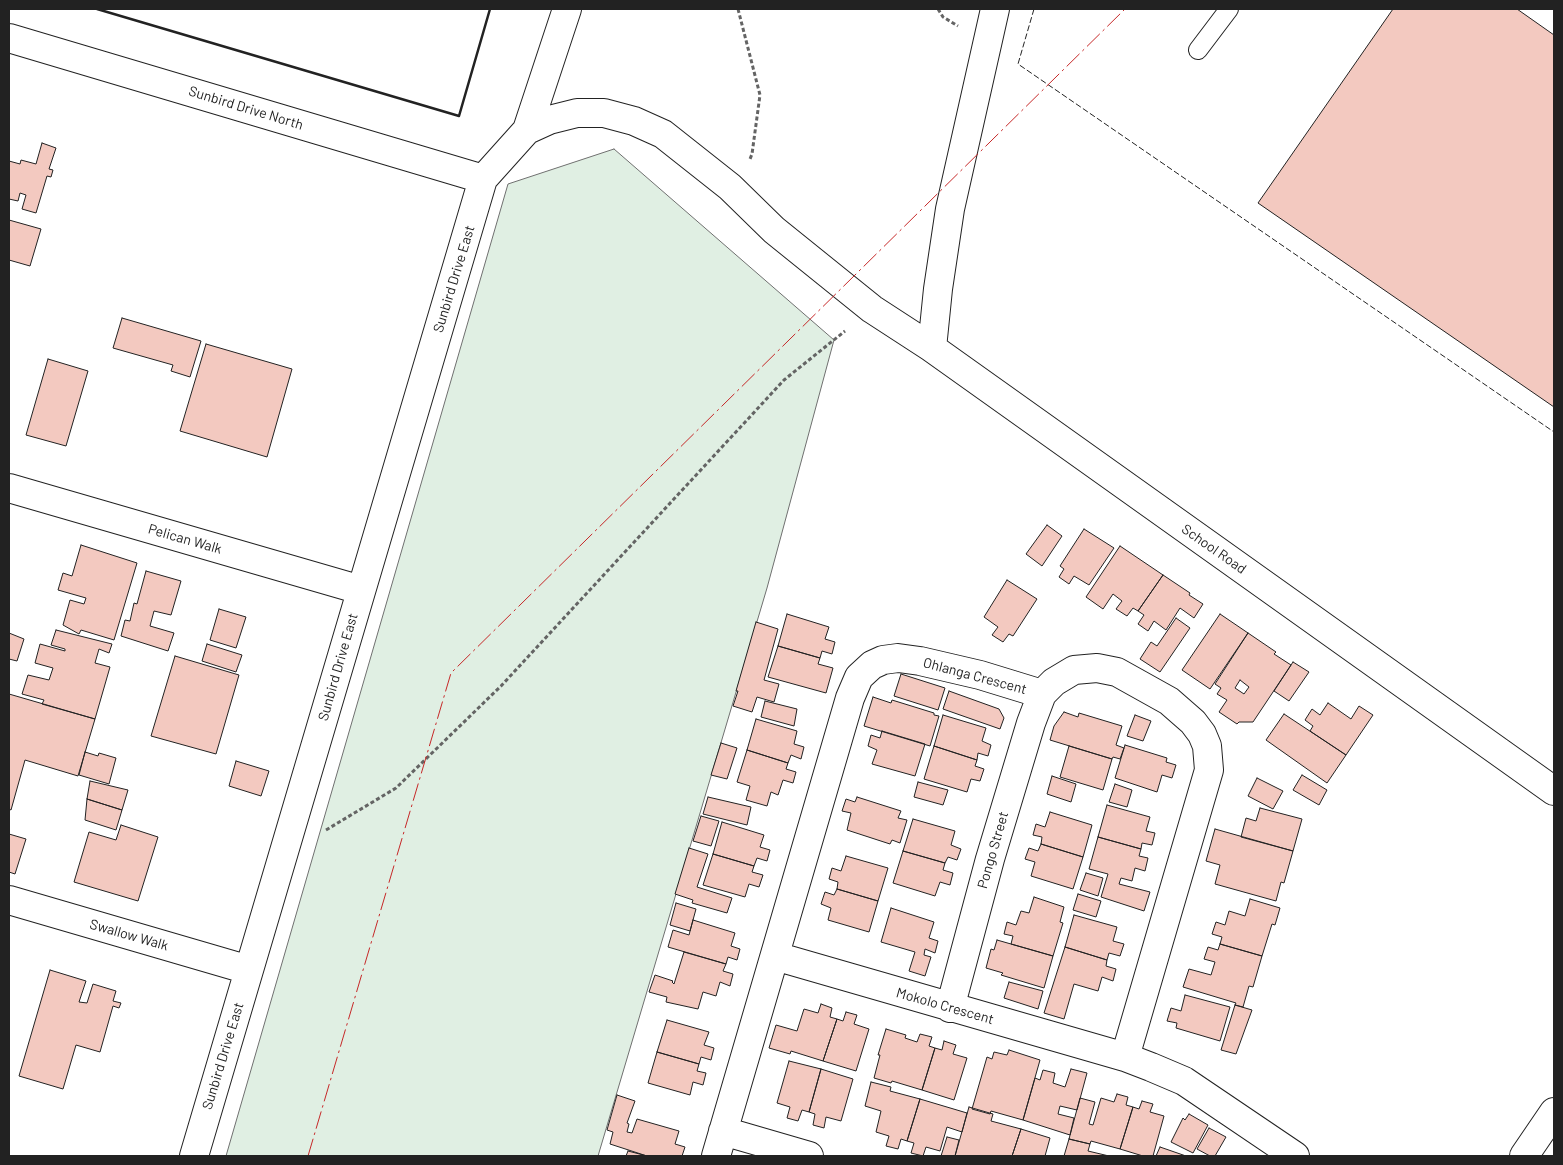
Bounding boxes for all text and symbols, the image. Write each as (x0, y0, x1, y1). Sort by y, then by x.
street label: Sunbird Drive North (187, 83, 305, 133)
street label: Sunbird Drive East (430, 223, 478, 335)
street label: Pelican Walk (146, 520, 224, 558)
street label: School Road (1178, 521, 1250, 577)
street label: Sunbird Drive East (315, 611, 361, 723)
street label: Ohlanga Crescent (921, 654, 1029, 698)
street label: Pongo Street (974, 810, 1012, 890)
street label: Swallow Walk (88, 916, 170, 954)
street label: Mokolo Crescent (894, 984, 996, 1028)
street label: Sunbird Drive East (199, 1000, 247, 1112)

